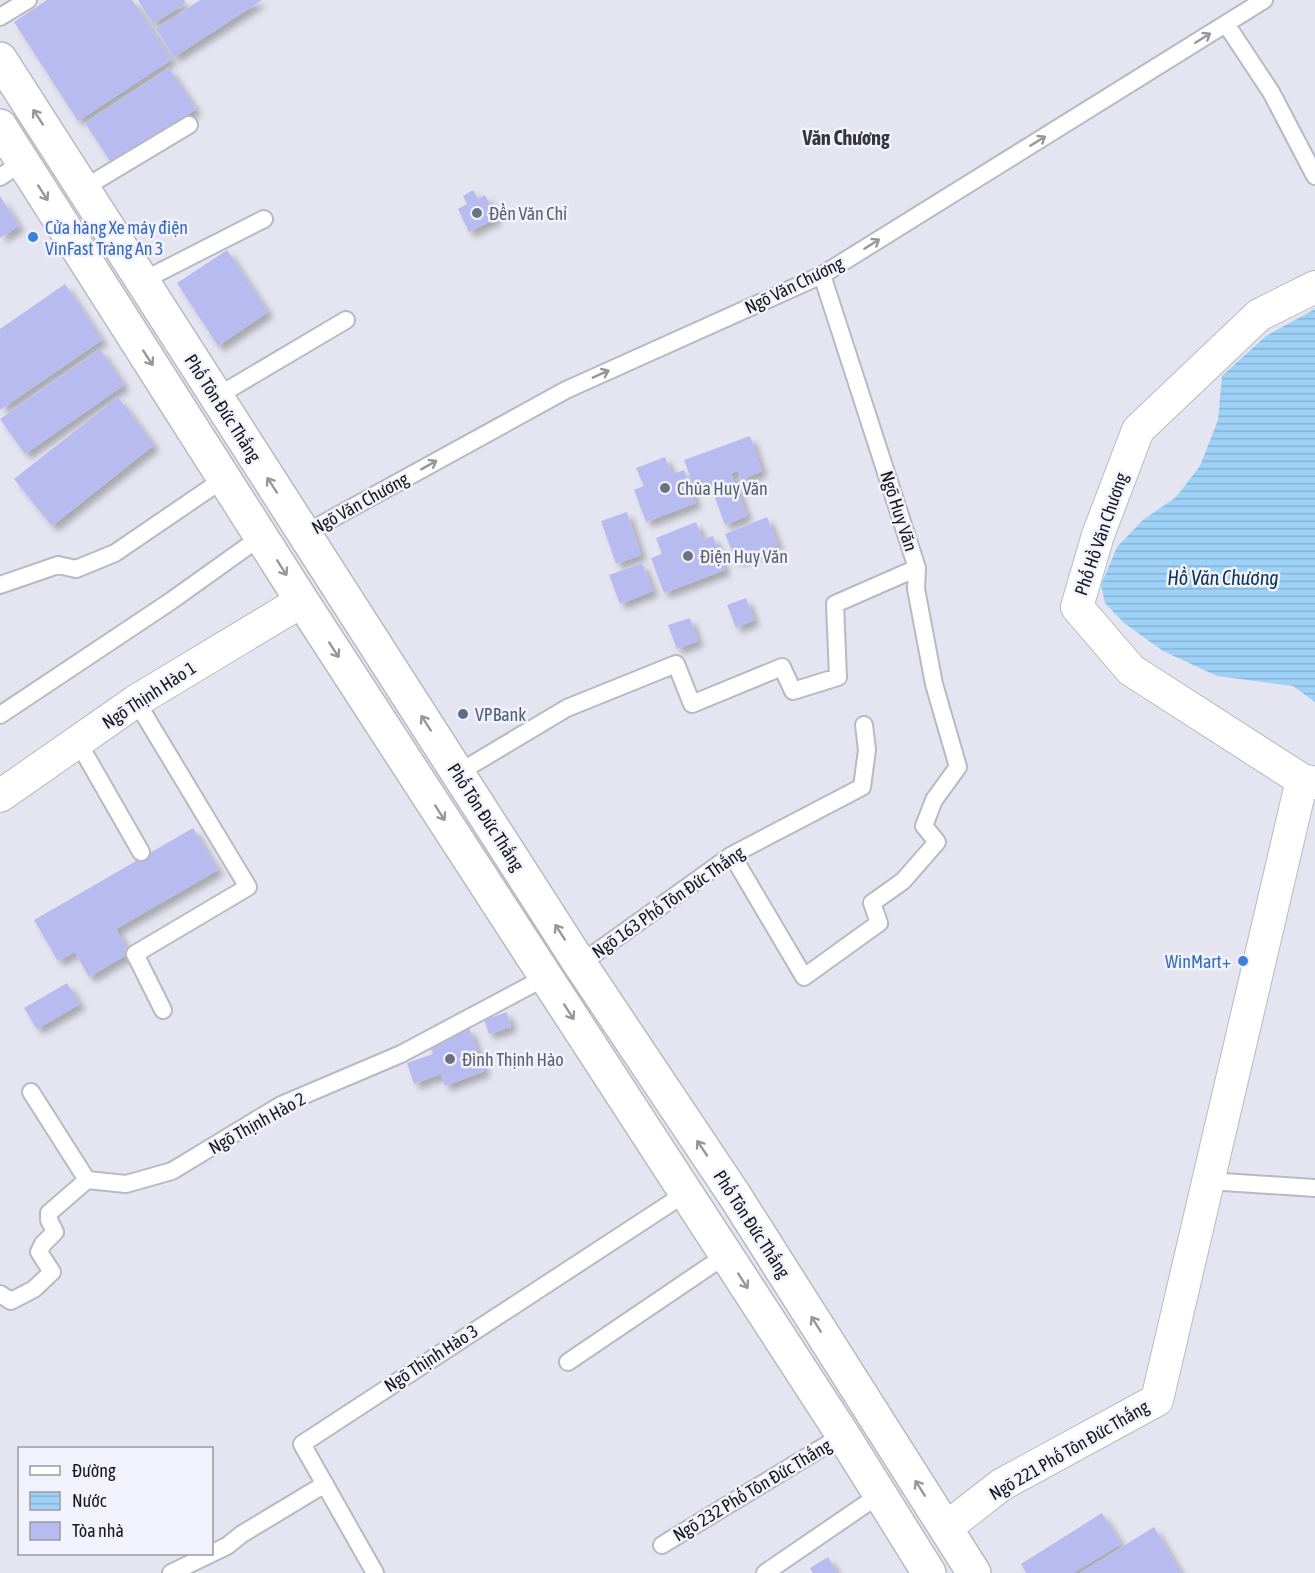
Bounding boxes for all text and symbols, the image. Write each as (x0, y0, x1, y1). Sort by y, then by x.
one-way arrow (1194, 32, 1211, 44)
one-way arrow (31, 109, 43, 126)
district label: Văn Chương (802, 126, 890, 149)
one-way arrow (1029, 135, 1046, 147)
one-way arrow (37, 184, 49, 201)
place label: Đền Văn Chỉ (489, 202, 567, 224)
marker: Đền Văn Chỉ (470, 206, 484, 220)
place label: Cửa hàng Xe máy điện VinFast Tràng An 3 (45, 217, 188, 259)
marker: Cửa hàng Xe máy điện VinFast Tràng An 3 (26, 230, 40, 244)
one-way arrow (863, 238, 880, 250)
street label: Ngõ Văn Chương (741, 252, 847, 318)
one-way arrow (142, 349, 154, 365)
street label: Phố Tôn Đức Thắng (180, 350, 267, 466)
one-way arrow (592, 368, 610, 379)
one-way arrow (420, 459, 437, 471)
street label: Ngõ Văn Chương (308, 468, 412, 538)
street label: Ngõ Huy Văn (876, 468, 922, 554)
street label: Phố Hồ Văn Chương (1069, 469, 1132, 598)
one-way arrow (266, 477, 278, 494)
place label: Chùa Huy Văn (677, 478, 768, 499)
marker: Chùa Huy Văn (658, 481, 672, 495)
place label: Điện Huy Văn (700, 546, 788, 567)
marker: Điện Huy Văn (681, 549, 695, 563)
one-way arrow (276, 559, 288, 576)
water label: Hồ Văn Chương (1167, 566, 1279, 589)
one-way arrow (328, 641, 340, 658)
street label: Ngõ Thịnh Hào 1 (98, 657, 200, 733)
place label: VPBank (475, 704, 526, 725)
marker: VPBank (456, 707, 470, 721)
one-way arrow (420, 716, 432, 732)
street label: Phố Tôn Đức Thắng (443, 759, 530, 875)
one-way arrow (433, 805, 446, 822)
street label: Ngõ 163 Phố Tôn Đức Thắng (587, 841, 748, 962)
one-way arrow (554, 924, 566, 941)
place label: WinMart+ (1165, 951, 1231, 972)
marker: WinMart+ (1236, 954, 1250, 968)
one-way arrow (563, 1003, 575, 1020)
place label: Đình Thịnh Hào (462, 1049, 564, 1070)
marker: Đình Thịnh Hào (443, 1052, 457, 1066)
street label: Ngõ Thịnh Hào 2 (205, 1088, 309, 1158)
one-way arrow (696, 1140, 708, 1156)
street label: Phố Tôn Đức Thắng (709, 1166, 796, 1282)
one-way arrow (737, 1273, 750, 1290)
one-way arrow (809, 1315, 822, 1332)
street label: Ngõ Thịnh Hào 3 (380, 1320, 482, 1396)
street label: Ngõ 221 Phố Tôn Đức Thắng (985, 1395, 1153, 1504)
street label: Ngõ 232 Phố Tôn Đức Thắng (669, 1433, 835, 1546)
legend (18, 1447, 213, 1555)
text: Đường (72, 1460, 116, 1481)
one-way arrow (914, 1480, 926, 1497)
text: Nước (72, 1490, 107, 1511)
text: Tòa nhà (72, 1520, 124, 1541)

